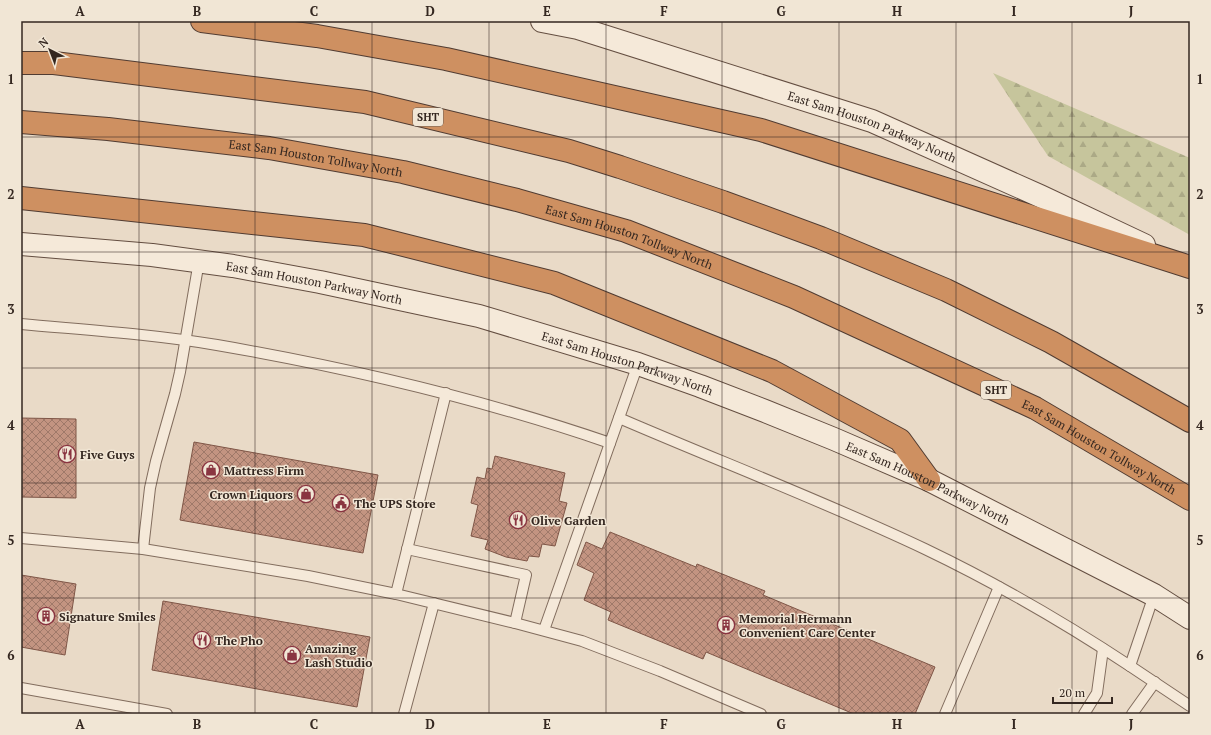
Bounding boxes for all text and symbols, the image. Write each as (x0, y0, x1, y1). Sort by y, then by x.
text: A (75, 2, 85, 20)
text: B (193, 2, 201, 20)
text: C (310, 2, 318, 20)
text: D (425, 2, 435, 20)
text: E (543, 2, 551, 20)
text: F (660, 2, 668, 20)
text: G (776, 2, 786, 20)
text: H (892, 2, 902, 20)
text: I (1012, 2, 1017, 20)
text: J (1129, 2, 1134, 20)
north arrow (30, 30, 70, 70)
text: N (36, 34, 52, 51)
text: 1 (7, 70, 15, 88)
text: 1 (1196, 70, 1204, 88)
street label: East Sam Houston Parkway North (786, 87, 959, 165)
road number: SHT (413, 108, 443, 126)
street label: East Sam Houston Tollway North (228, 136, 404, 179)
text: 2 (7, 185, 15, 203)
text: 2 (1196, 185, 1204, 203)
street label: East Sam Houston Tollway North (544, 201, 715, 272)
street label: East Sam Houston Parkway North (225, 258, 404, 307)
text: 3 (7, 300, 15, 318)
text: 3 (1196, 300, 1204, 318)
street label: East Sam Houston Parkway North (540, 328, 715, 398)
road number: SHT (981, 381, 1011, 399)
street label: East Sam Houston Tollway North (1020, 396, 1179, 497)
text: 4 (7, 416, 15, 434)
text: 4 (1196, 416, 1204, 434)
street label: East Sam Houston Parkway North (844, 438, 1013, 528)
restaurant icon: Five Guys (57, 444, 77, 464)
place label: Five Guys (80, 447, 135, 462)
shop icon: Mattress Firm (201, 460, 221, 480)
place label: Mattress Firm (224, 463, 304, 478)
shop icon: Crown Liquors (296, 484, 316, 504)
place label: Crown Liquors (209, 487, 294, 502)
public building icon: The UPS Store (331, 493, 351, 513)
place label: The UPS Store (354, 496, 436, 511)
restaurant icon: Olive Garden (508, 510, 528, 530)
place label: Olive Garden (531, 513, 606, 528)
text: 5 (7, 531, 15, 549)
text: 5 (1196, 531, 1204, 549)
building icon: Signature Smiles (36, 606, 56, 626)
place label: Signature Smiles (59, 609, 156, 624)
place label: Memorial Hermann Convenient Care Center (739, 611, 876, 640)
building icon: Memorial Hermann Convenient Care Center (716, 615, 736, 635)
restaurant icon: The Pho (192, 630, 212, 650)
place label: The Pho (215, 633, 263, 648)
place label: Amazing Lash Studio (305, 641, 372, 670)
shop icon: Amazing Lash Studio (282, 645, 302, 665)
text: 6 (7, 646, 15, 664)
text: 6 (1196, 646, 1204, 664)
scale bar (1053, 679, 1112, 705)
text: 20 m (1059, 685, 1086, 700)
text: A (75, 715, 85, 733)
text: B (193, 715, 201, 733)
text: C (310, 715, 318, 733)
text: D (425, 715, 435, 733)
text: E (543, 715, 551, 733)
text: F (660, 715, 668, 733)
text: G (776, 715, 786, 733)
text: H (892, 715, 902, 733)
text: I (1012, 715, 1017, 733)
text: J (1129, 715, 1134, 733)

